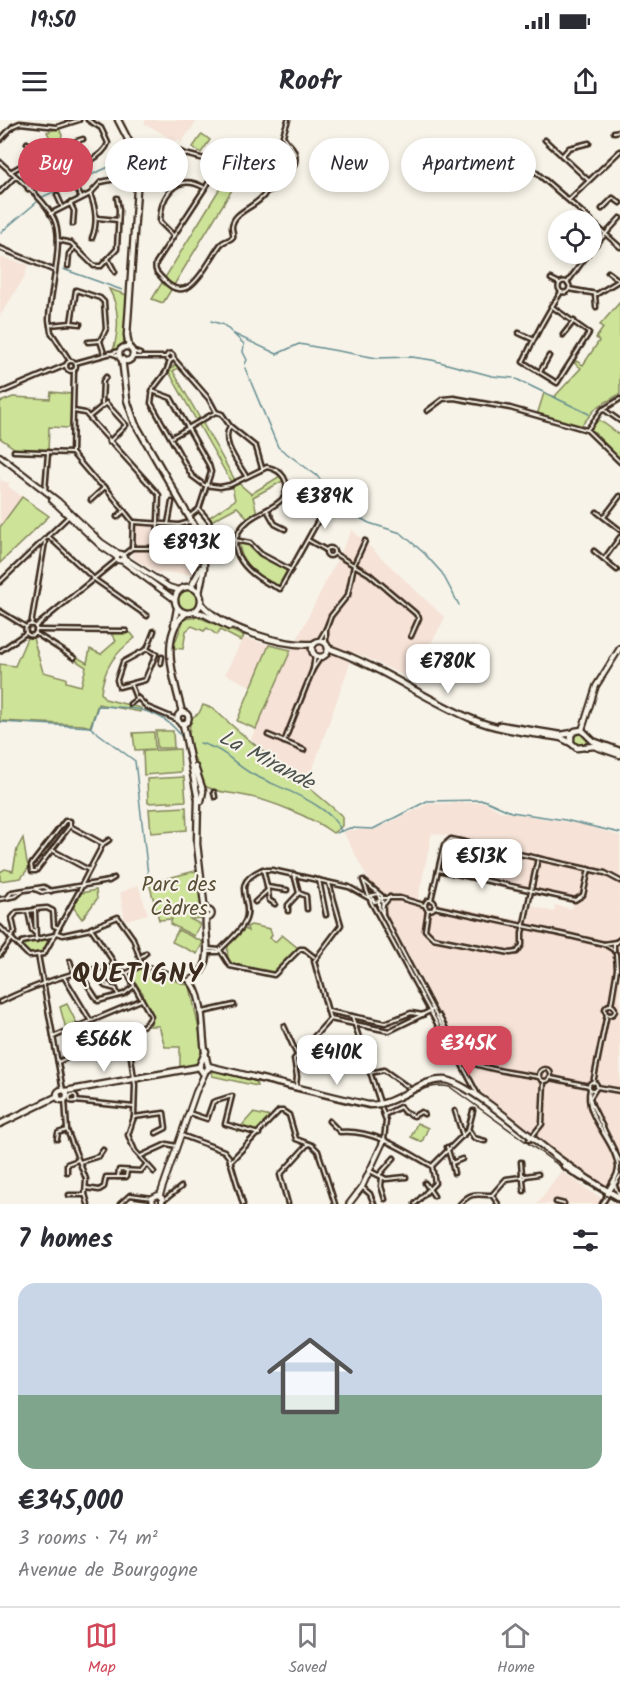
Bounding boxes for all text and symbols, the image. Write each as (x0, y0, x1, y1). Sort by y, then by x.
text: 19:50 (30, 4, 76, 39)
text: Roofr (279, 60, 341, 103)
icon: menu (18, 65, 51, 98)
icon: share (569, 65, 602, 98)
chip: Buy (18, 138, 93, 192)
chip: Rent (105, 138, 188, 192)
chip: Filters (200, 138, 297, 192)
chip: New (309, 138, 389, 192)
chip: Apartment (401, 138, 536, 192)
map controls (548, 210, 602, 264)
button: locate (548, 210, 602, 264)
pin: €389K (283, 479, 367, 530)
text: €389K (296, 482, 354, 514)
pin: €893K (150, 525, 234, 576)
text: €893K (163, 528, 221, 560)
pin: €780K (406, 644, 490, 695)
text: €780K (420, 647, 476, 679)
water label: La Mirande (212, 721, 322, 802)
pin: €513K (440, 839, 524, 890)
text: €513K (456, 842, 508, 874)
park label: Parc des Cèdres (142, 869, 216, 926)
district label: QUETIGNY (72, 953, 204, 996)
pin: €566K (62, 1022, 146, 1073)
text: €566K (76, 1025, 132, 1057)
pin: €345K (427, 1026, 511, 1077)
text: €345K (441, 1029, 497, 1061)
pin: €410K (295, 1035, 379, 1086)
text: €410K (311, 1038, 363, 1070)
text: 7 homes (18, 1219, 113, 1261)
icon: filters (569, 1224, 602, 1257)
icon: home (256, 1322, 364, 1430)
text: €345,000 (18, 1481, 123, 1523)
text: 3 rooms · 74 m² (18, 1523, 158, 1555)
text: Avenue de Bourgogne (18, 1555, 198, 1587)
tab: Map (85, 1619, 118, 1680)
tab: Saved (289, 1619, 327, 1680)
tab: Home (497, 1619, 535, 1680)

